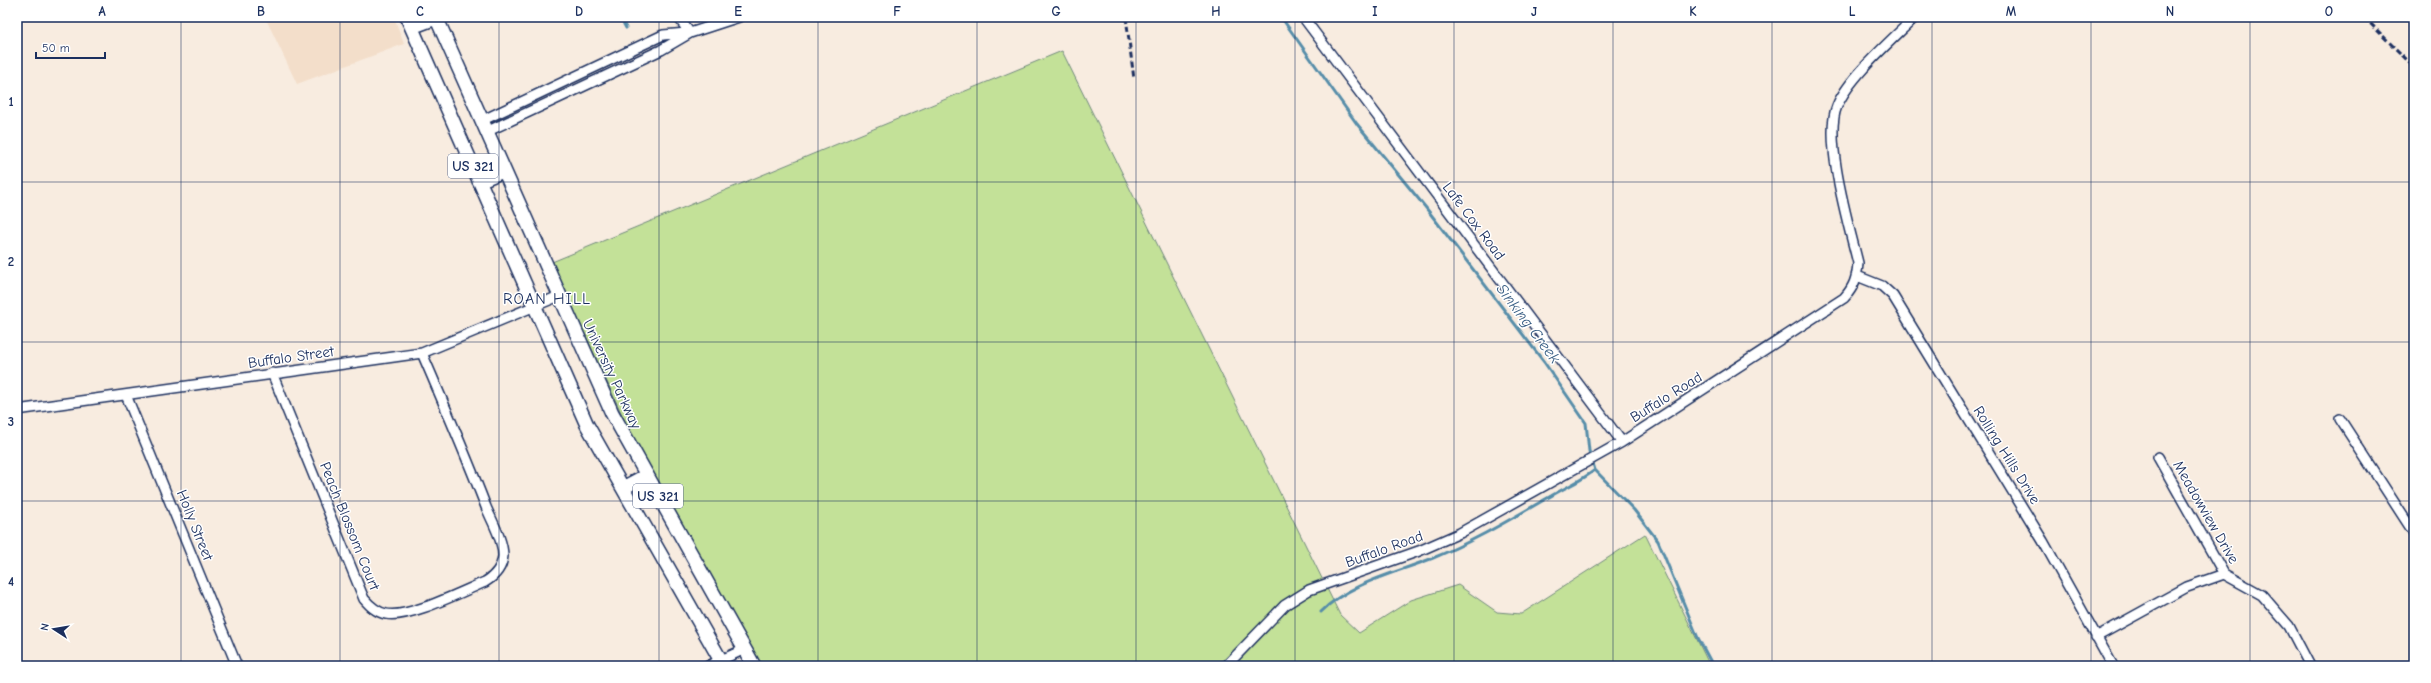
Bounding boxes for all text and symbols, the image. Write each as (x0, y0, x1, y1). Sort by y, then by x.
text: A (98, 4, 106, 19)
text: B (257, 4, 265, 19)
text: C (416, 4, 424, 19)
text: D (575, 4, 583, 19)
text: E (734, 4, 742, 19)
text: F (893, 4, 901, 19)
text: G (1051, 4, 1061, 19)
text: H (1211, 4, 1221, 19)
text: I (1372, 4, 1378, 19)
text: J (1531, 4, 1537, 19)
text: K (1689, 4, 1697, 19)
text: L (1849, 4, 1856, 19)
text: M (2006, 4, 2017, 19)
text: N (2166, 4, 2174, 19)
text: O (2325, 4, 2333, 19)
scale bar (36, 34, 105, 60)
text: 50 m (42, 41, 70, 55)
text: 1 (8, 94, 14, 109)
road number: US 321 (448, 154, 498, 178)
street label: Lafe Cox Road (1439, 179, 1509, 263)
text: 2 (8, 254, 14, 269)
water label: Sinking Creek (1492, 280, 1564, 367)
district label: ROAN HILL (503, 290, 591, 308)
street label: University Parkway (579, 316, 645, 432)
street label: Buffalo Street (247, 342, 336, 372)
street label: Buffalo Road (1627, 368, 1705, 426)
street label: Rolling Hills Drive (1970, 403, 2045, 508)
text: 3 (8, 414, 14, 429)
street label: Meadowview Drive (2169, 457, 2243, 567)
street label: Peach Blossom Court (316, 459, 384, 593)
road number: US 321 (633, 484, 683, 508)
street label: Holly Street (173, 487, 218, 564)
street label: Buffalo Road (1343, 527, 1425, 571)
text: 4 (8, 574, 14, 589)
north arrow (34, 609, 74, 649)
text: N (38, 622, 52, 632)

